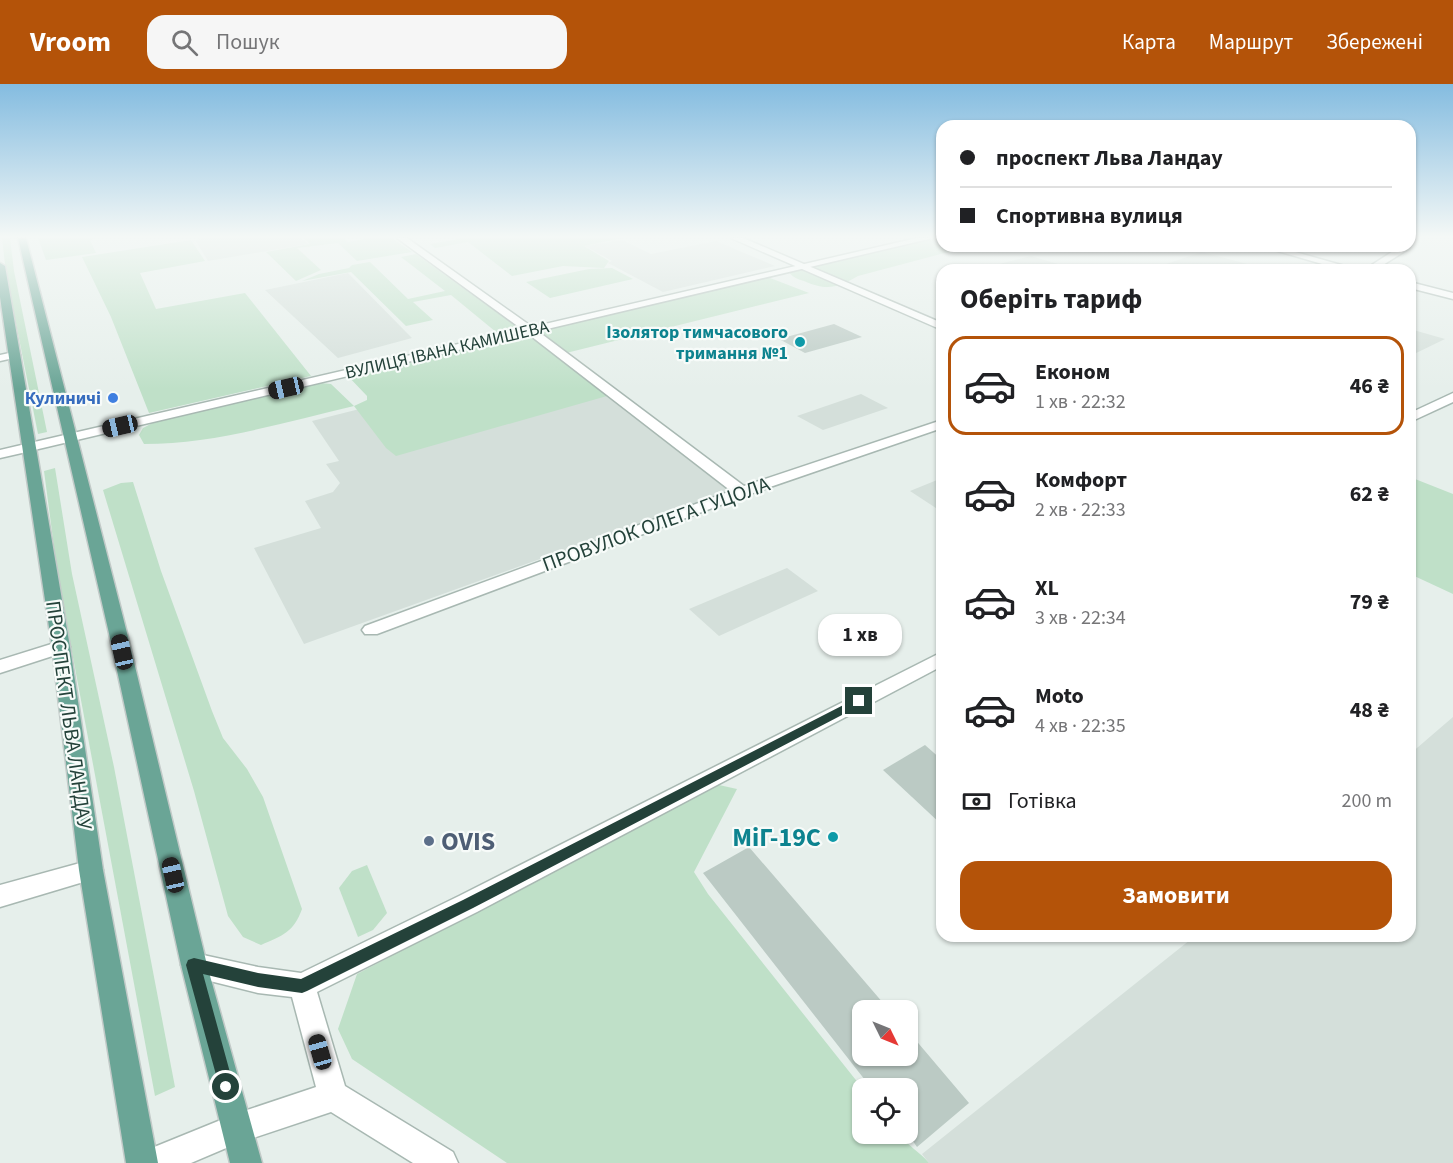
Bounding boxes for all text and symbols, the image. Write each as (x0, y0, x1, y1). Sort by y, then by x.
search box (147, 15, 567, 69)
text: Vroom (30, 22, 111, 62)
icon: search (168, 26, 201, 59)
text: Пошук (216, 26, 280, 58)
text: Карта (1122, 27, 1176, 57)
text: Маршрут (1209, 27, 1293, 57)
text: Збережені (1326, 27, 1423, 57)
text: проспект Льва Ландау (996, 142, 1223, 174)
text: Спортивна вулиця (996, 200, 1183, 232)
text: Оберіть тариф (960, 280, 1142, 319)
street label: ВУЛИЦЯ ІВАНА КАМИШЕВА (343, 314, 552, 386)
place label: Ізолятор тимчасового тримання №1 (606, 320, 788, 366)
marker: Ізолятор тимчасового тримання №1 (793, 335, 807, 349)
text: Економ (1035, 356, 1110, 388)
icon: car (963, 359, 1017, 413)
text: 46 ₴ (1350, 370, 1389, 402)
car (266, 375, 306, 401)
place label: Кулиничі (25, 386, 101, 411)
text: 1 хв · 22:32 (1035, 388, 1126, 416)
marker: Кулиничі (106, 391, 120, 405)
car (100, 413, 140, 439)
text: Комфорт (1035, 464, 1127, 496)
icon: car (963, 467, 1017, 521)
street label: ПРОВУЛОК ОЛЕГА ГУЦОЛА (538, 469, 775, 579)
text: 62 ₴ (1350, 478, 1389, 510)
text: 2 хв · 22:33 (1035, 496, 1126, 524)
text: XL (1035, 572, 1059, 604)
icon: car (963, 575, 1017, 629)
text: 79 ₴ (1350, 586, 1389, 618)
street label: ПРОСПЕКТ ЛЬВА ЛАНДАУ (38, 599, 100, 832)
text: 3 хв · 22:34 (1035, 604, 1126, 632)
callout: 1 хв (817, 614, 901, 656)
text: 1 хв (842, 621, 878, 649)
car (109, 632, 135, 672)
text: Moto (1035, 680, 1084, 712)
icon: car (963, 683, 1017, 737)
route end (845, 687, 872, 714)
text: 48 ₴ (1350, 694, 1389, 726)
text: 4 хв · 22:35 (1035, 712, 1126, 740)
icon: cash (960, 785, 993, 818)
text: Готівка (1008, 785, 1077, 817)
text: 200 m (1342, 787, 1392, 815)
place label: МіГ-19С (732, 819, 821, 856)
place label: OVIS (441, 823, 495, 860)
marker: МіГ-19С (826, 830, 840, 844)
marker: OVIS (422, 834, 436, 848)
car (160, 855, 186, 895)
button: Замовити (960, 861, 1392, 930)
north arrow (852, 1000, 918, 1066)
map controls (852, 1000, 918, 1144)
car (306, 1032, 334, 1072)
route start (212, 1073, 239, 1100)
button: locate (852, 1078, 918, 1144)

